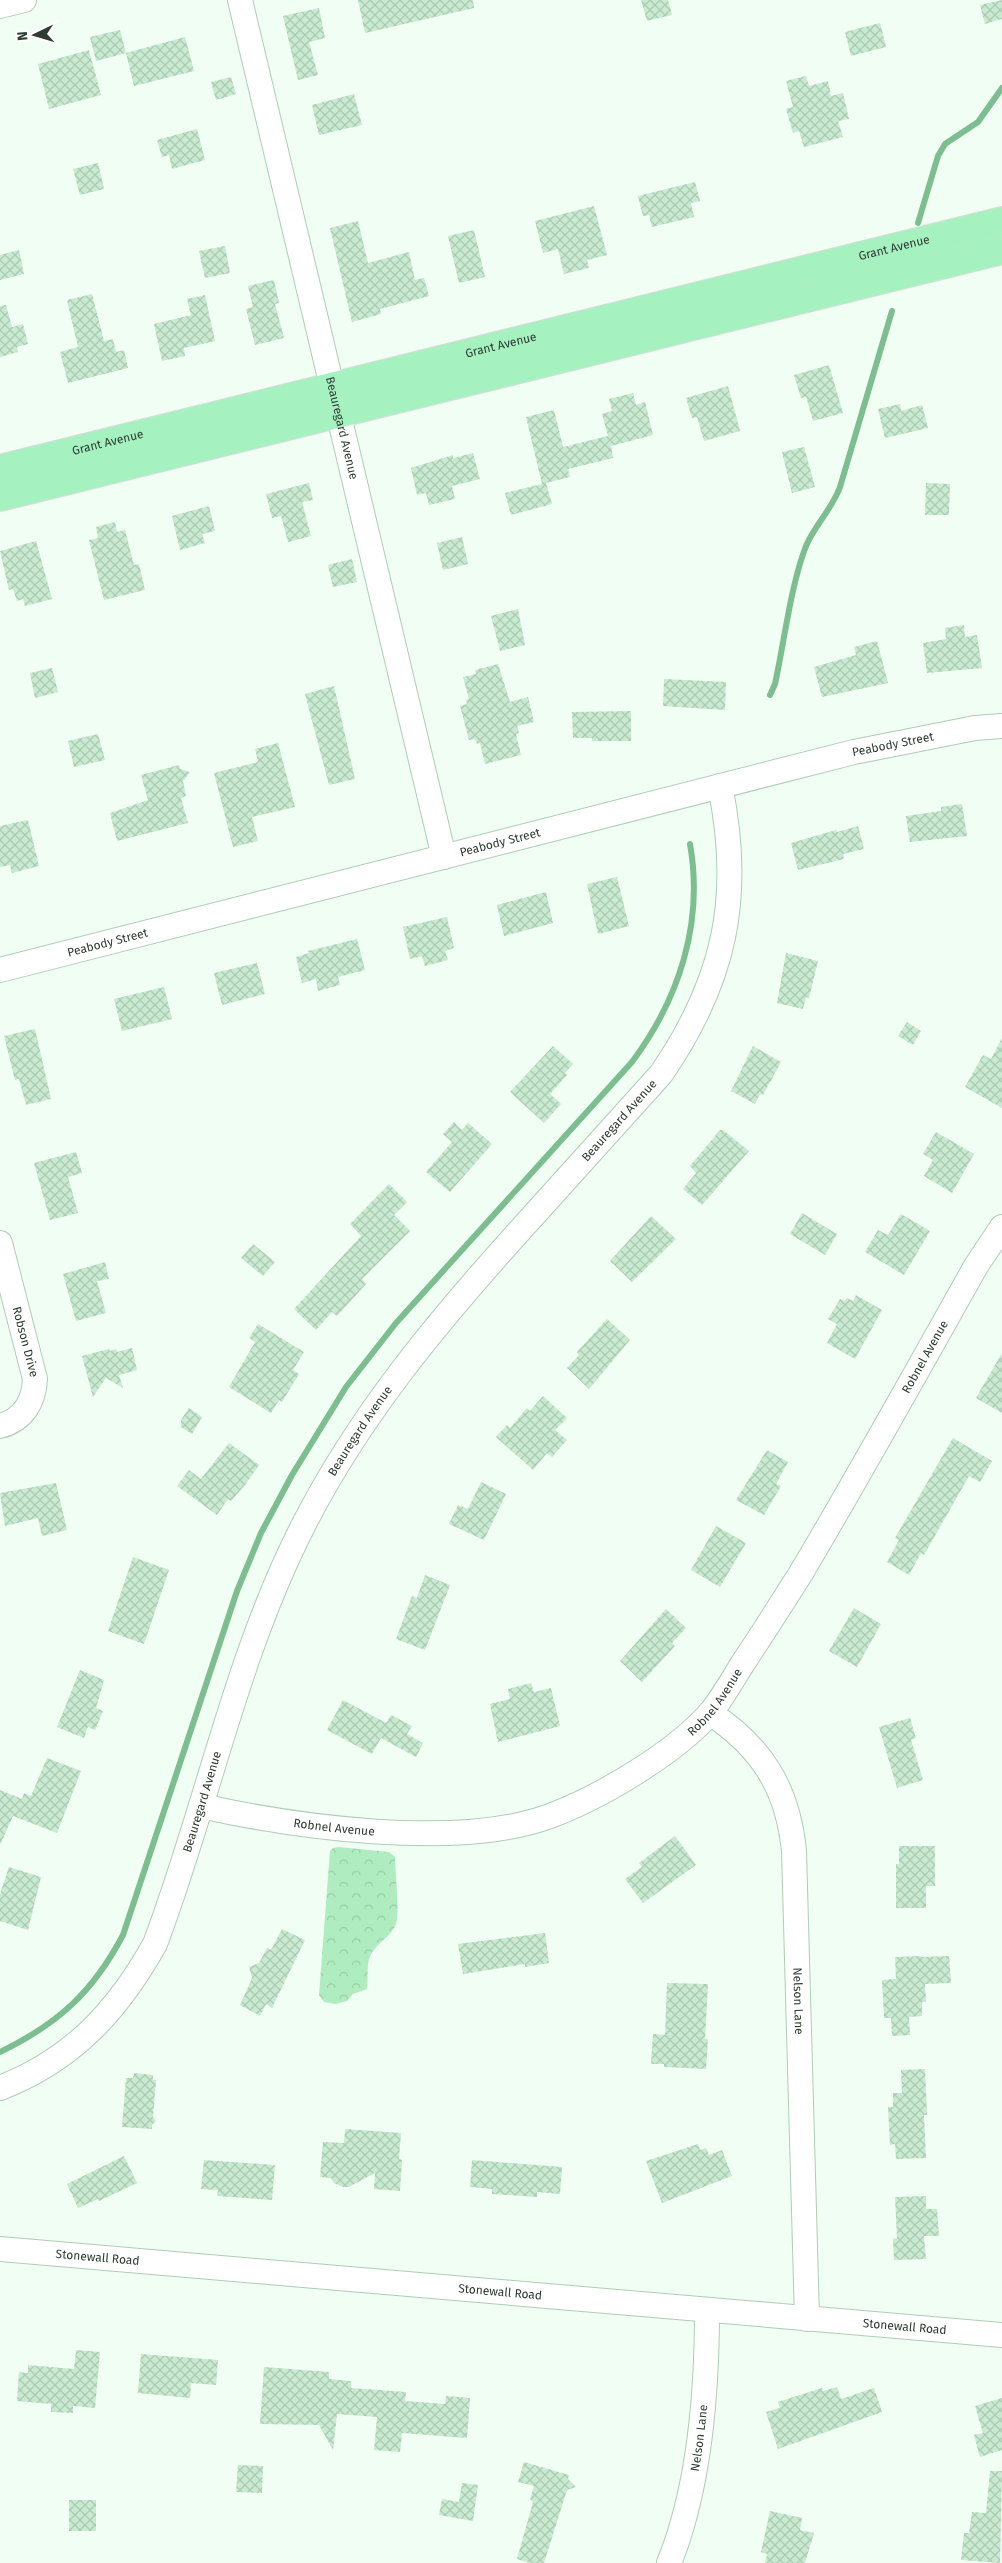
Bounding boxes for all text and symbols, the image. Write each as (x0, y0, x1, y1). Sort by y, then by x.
north arrow (10, 10, 60, 60)
text: N (14, 31, 31, 41)
street label: Grant Avenue (857, 232, 931, 263)
street label: Grant Avenue (464, 329, 538, 361)
street label: Beauregard Avenue (323, 375, 361, 481)
street label: Grant Avenue (71, 427, 145, 458)
street label: Peabody Street (851, 729, 935, 759)
street label: Peabody Street (458, 825, 542, 859)
street label: Peabody Street (66, 925, 150, 960)
street label: Beauregard Avenue (579, 1077, 660, 1164)
street label: Robson Drive (10, 1305, 41, 1379)
street label: Robnel Avenue (899, 1318, 951, 1396)
street label: Beauregard Avenue (325, 1383, 395, 1479)
street label: Robnel Avenue (685, 1666, 745, 1739)
street label: Beauregard Avenue (180, 1750, 224, 1854)
street label: Robnel Avenue (293, 1816, 375, 1838)
street label: Nelson Lane (790, 1967, 806, 2035)
street label: Stonewall Road (55, 2247, 140, 2268)
street label: Stonewall Road (458, 2281, 543, 2303)
street label: Stonewall Road (862, 2316, 947, 2337)
street label: Nelson Lane (688, 2404, 710, 2472)

